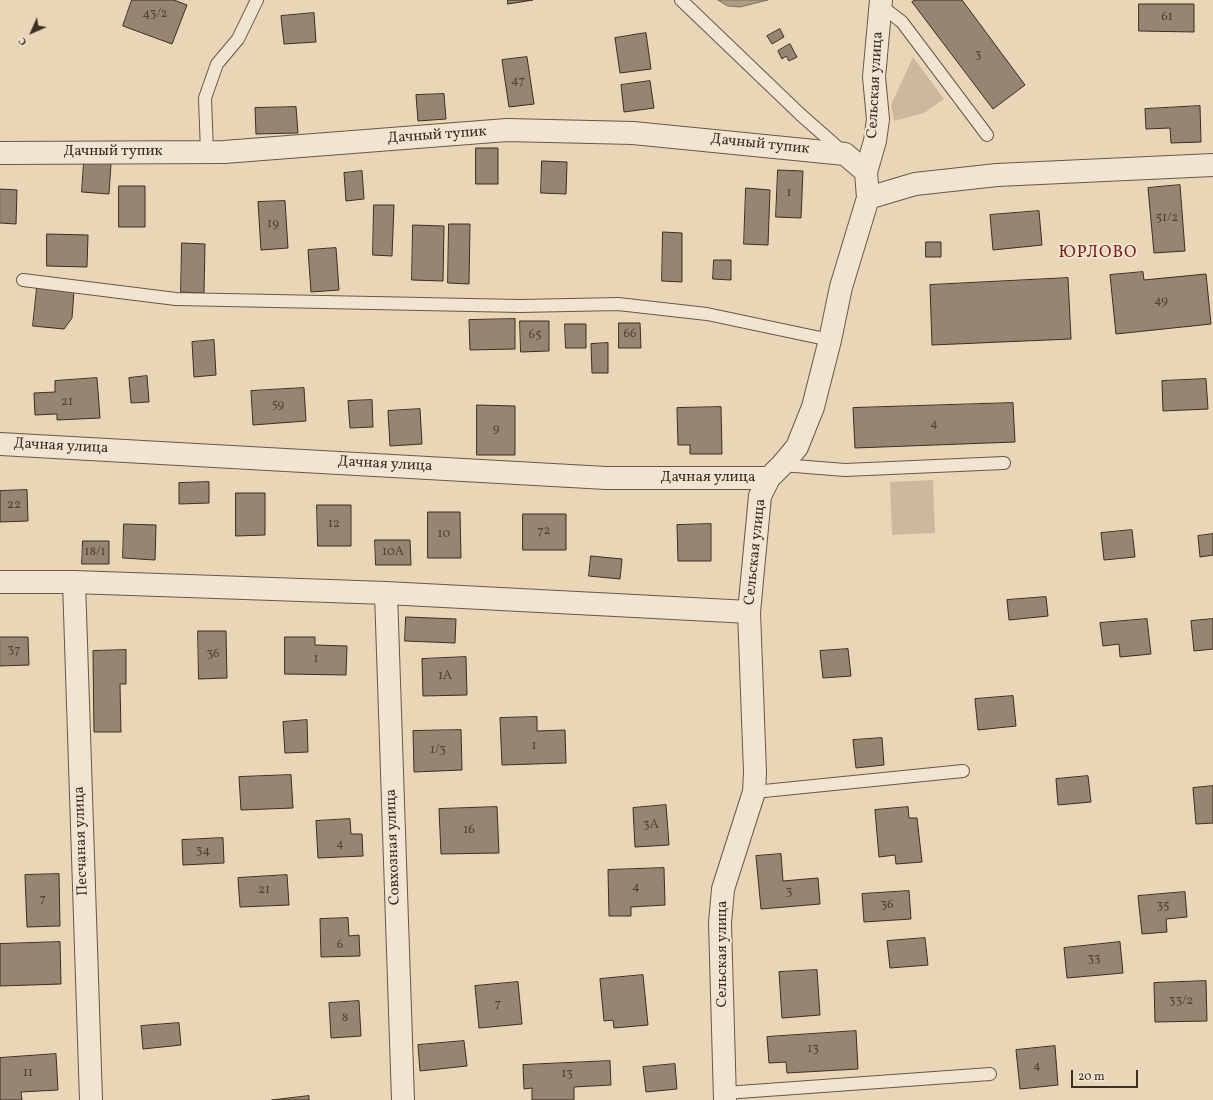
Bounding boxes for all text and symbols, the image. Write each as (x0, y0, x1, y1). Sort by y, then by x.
house number: 43/2 (143, 7, 167, 23)
house number: 61 (1161, 10, 1173, 26)
north arrow (12, 12, 52, 52)
street label: Сельская улица (864, 31, 888, 139)
text: С (15, 33, 31, 49)
house number: 3 (975, 48, 981, 64)
house number: 47 (511, 74, 525, 90)
street label: Дачный тупик (387, 124, 487, 148)
street label: Дачный тупик (710, 131, 810, 159)
street label: Дачный тупик (63, 143, 163, 161)
house number: 1 (786, 186, 792, 202)
house number: 51/2 (1156, 211, 1178, 227)
house number: 19 (267, 217, 279, 233)
district label: ЮРЛОВО (1058, 244, 1138, 264)
house number: 49 (1154, 294, 1168, 310)
house number: 66 (623, 327, 637, 343)
house number: 65 (529, 328, 541, 344)
house number: 21 (61, 395, 73, 411)
house number: 59 (272, 398, 284, 414)
house number: 4 (930, 417, 938, 433)
house number: 9 (493, 422, 499, 438)
street label: Дачная улица (13, 436, 109, 458)
street label: Дачная улица (337, 454, 433, 476)
street label: Дачная улица (661, 469, 755, 487)
house number: 22 (7, 498, 21, 514)
street label: Сельская улица (741, 498, 771, 606)
house number: 12 (328, 517, 340, 533)
house number: 72 (537, 524, 551, 540)
house number: 10 (438, 527, 450, 543)
house number: 18/1 (84, 545, 106, 561)
house number: 10А (382, 545, 404, 561)
house number: 37 (8, 643, 20, 659)
house number: 36 (206, 647, 220, 663)
house number: 1 (313, 652, 319, 668)
house number: 1А (438, 669, 452, 685)
house number: 1 (531, 739, 537, 755)
house number: 1/3 (430, 743, 446, 759)
street label: Песчаная улица (71, 786, 93, 896)
street label: Совхозная улица (383, 789, 405, 905)
house number: 3А (643, 818, 659, 834)
house number: 16 (463, 823, 475, 839)
house number: 4 (336, 837, 344, 853)
house number: 34 (196, 844, 210, 860)
house number: 4 (632, 880, 640, 896)
house number: 21 (258, 883, 270, 899)
house number: 3 (786, 885, 792, 901)
house number: 7 (40, 892, 46, 908)
house number: 36 (880, 898, 894, 914)
house number: 35 (1157, 899, 1169, 915)
street label: Сельская улица (714, 900, 732, 1008)
house number: 6 (337, 938, 343, 954)
house number: 33 (1087, 952, 1101, 968)
house number: 33/2 (1169, 994, 1193, 1010)
house number: 7 (495, 997, 501, 1013)
house number: 8 (342, 1011, 348, 1027)
house number: 13 (807, 1042, 819, 1058)
house number: 4 (1033, 1059, 1041, 1075)
scale bar (1073, 1062, 1140, 1088)
house number: 11 (23, 1066, 33, 1082)
house number: 13 (561, 1067, 573, 1083)
text: 20 m (1078, 1069, 1105, 1085)

